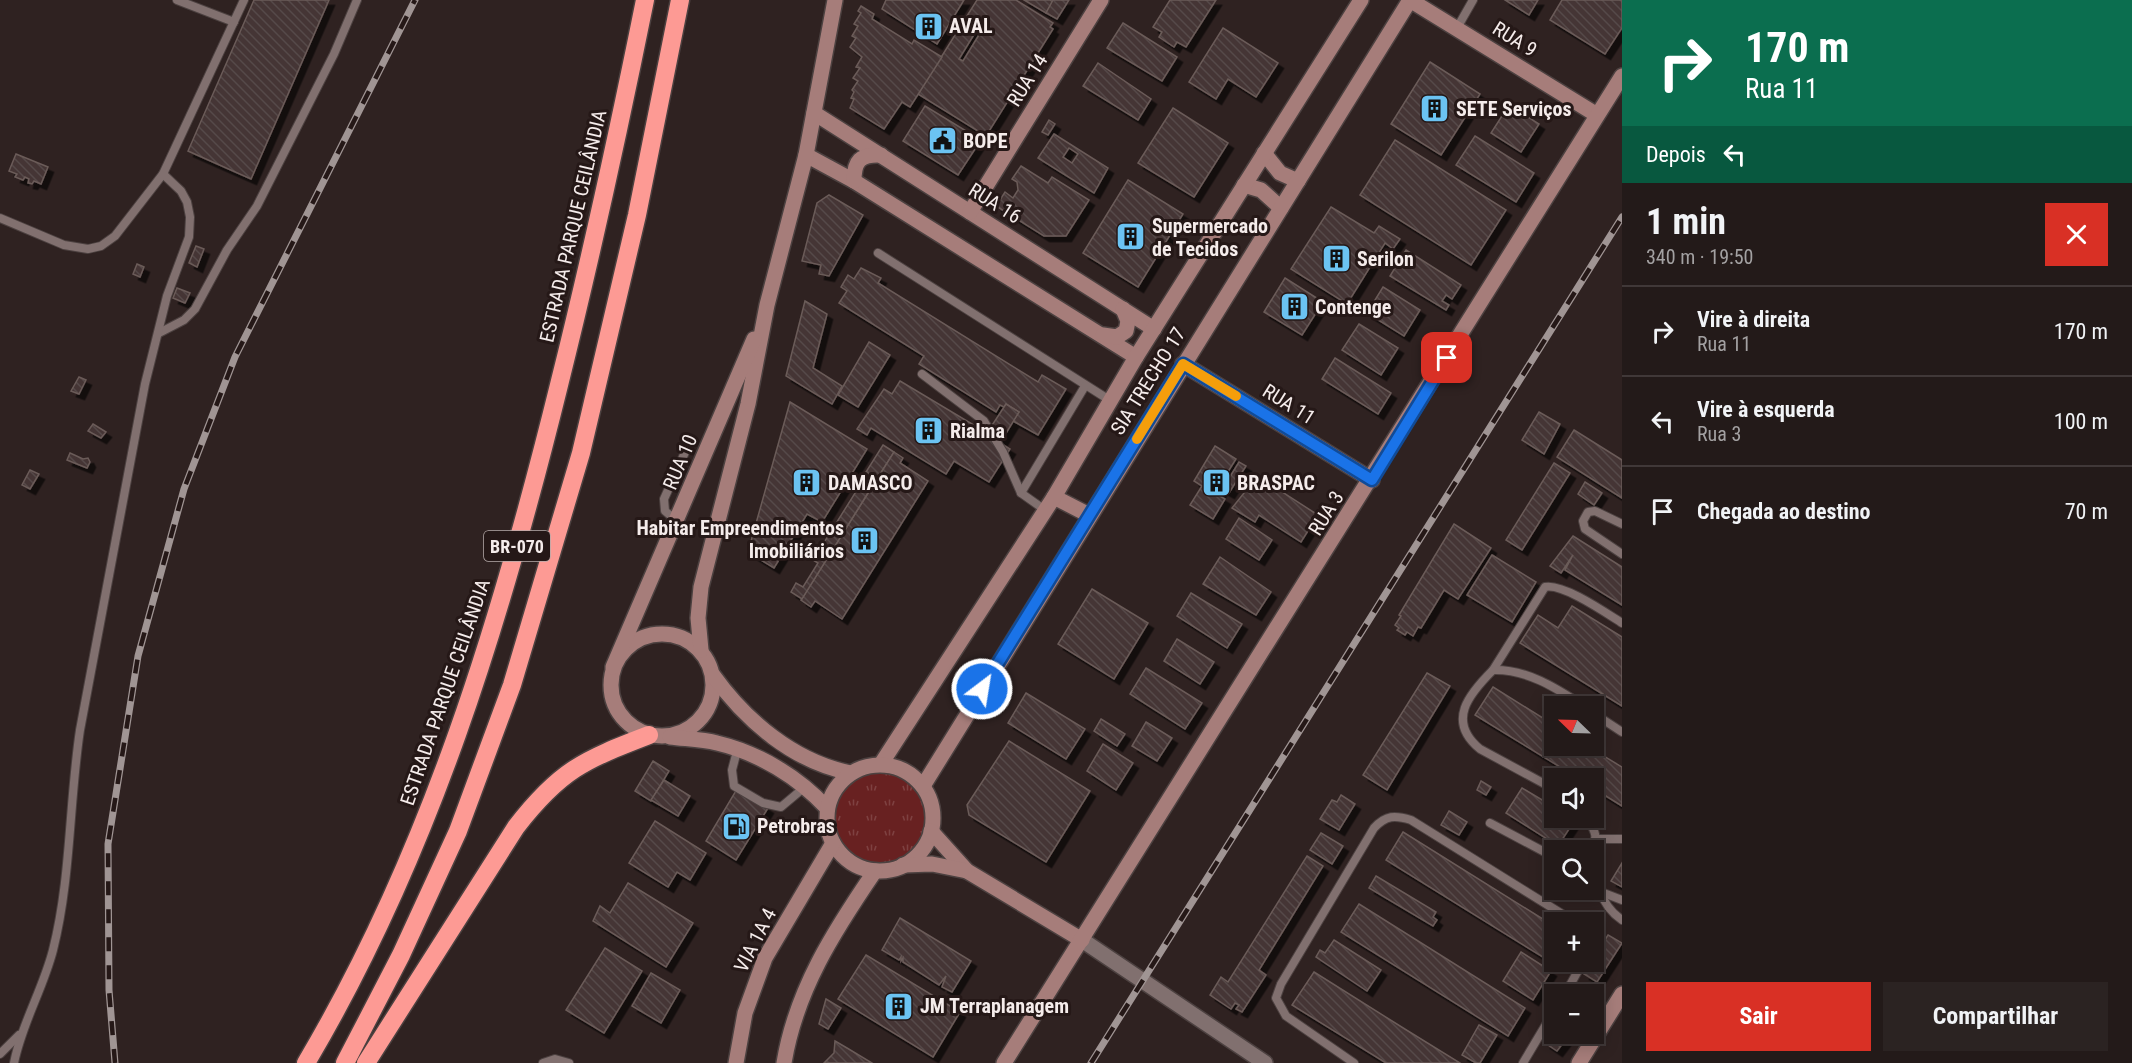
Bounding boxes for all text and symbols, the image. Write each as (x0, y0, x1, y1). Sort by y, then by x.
building icon: AVAL (912, 10, 944, 42)
place label: AVAL (949, 14, 993, 38)
street label: RUA 9 (1488, 16, 1542, 62)
text: 170 m (1745, 23, 1850, 72)
icon: right (1646, 24, 1724, 102)
street label: RUA 14 (1002, 49, 1052, 111)
text: Rua 11 (1745, 73, 1818, 105)
building icon: SETE Serviços (1419, 93, 1451, 125)
place label: SETE Serviços (1456, 97, 1571, 121)
street label: ESTRADA PARQUE CEILÂNDIA (535, 107, 612, 345)
public building icon: BOPE (926, 125, 958, 157)
place label: BOPE (963, 129, 1008, 153)
icon: left (1718, 138, 1751, 171)
text: Depois (1646, 142, 1706, 167)
street label: RUA 16 (964, 178, 1026, 228)
text: 1 min (1646, 201, 1726, 243)
button: close (2045, 203, 2108, 266)
place label: Supermercado de Tecidos (1152, 214, 1268, 261)
building icon: Supermercado de Tecidos (1115, 221, 1147, 253)
building icon: Serilon (1320, 243, 1352, 275)
text: 340 m · 19:50 (1646, 245, 1753, 269)
place label: Serilon (1357, 247, 1414, 271)
building icon: Contenge (1278, 291, 1310, 323)
place label: Contenge (1315, 295, 1391, 319)
text: Vire à direita (1697, 307, 1810, 332)
icon: right (1646, 315, 1679, 348)
text: 170 m (2054, 319, 2108, 344)
street label: SIA TRECHO 17 (1105, 323, 1191, 439)
pin (1421, 332, 1472, 383)
text: Rua 11 (1697, 332, 1751, 356)
icon: arrive (1430, 341, 1463, 374)
street label: RUA 11 (1258, 379, 1320, 429)
text: Vire à esquerda (1697, 397, 1835, 422)
icon: left (1646, 405, 1679, 438)
text: 100 m (2054, 409, 2108, 434)
building icon: Rialma (913, 415, 945, 447)
place label: Rialma (950, 419, 1005, 443)
text: Rua 3 (1697, 422, 1741, 446)
street label: RUA 10 (658, 431, 702, 493)
building icon: DAMASCO (791, 467, 823, 499)
building icon: BRASPAC (1200, 467, 1232, 499)
place label: DAMASCO (828, 471, 913, 495)
place label: BRASPAC (1237, 471, 1315, 495)
street label: RUA 3 (1303, 486, 1349, 540)
icon: arrive (1646, 495, 1679, 528)
text: Chegada ao destino (1697, 499, 1871, 524)
text: 70 m (2065, 499, 2108, 524)
place label: Habitar Empreendimentos Imobiliários (637, 516, 844, 563)
building icon: Habitar Empreendimentos Imobiliários (849, 524, 881, 556)
road number: BR-070 (484, 531, 550, 561)
street label: ESTRADA PARQUE CEILÂNDIA (395, 575, 495, 808)
position arrow (950, 657, 1014, 721)
north arrow (1544, 696, 1604, 756)
map controls (1544, 696, 1604, 1044)
button: sound (1544, 768, 1604, 828)
fuel station icon: Petrobras (720, 810, 752, 842)
place label: Petrobras (757, 814, 835, 838)
button: search (1544, 840, 1604, 900)
street label: VIA 1A 4 (729, 904, 781, 976)
button: + (1544, 912, 1604, 972)
button: Sair (1646, 982, 1871, 1051)
button: Compartilhar (1883, 982, 2108, 1051)
button: − (1544, 984, 1604, 1044)
building icon: JM Terraplanagem (883, 990, 915, 1022)
place label: JM Terraplanagem (920, 994, 1069, 1018)

